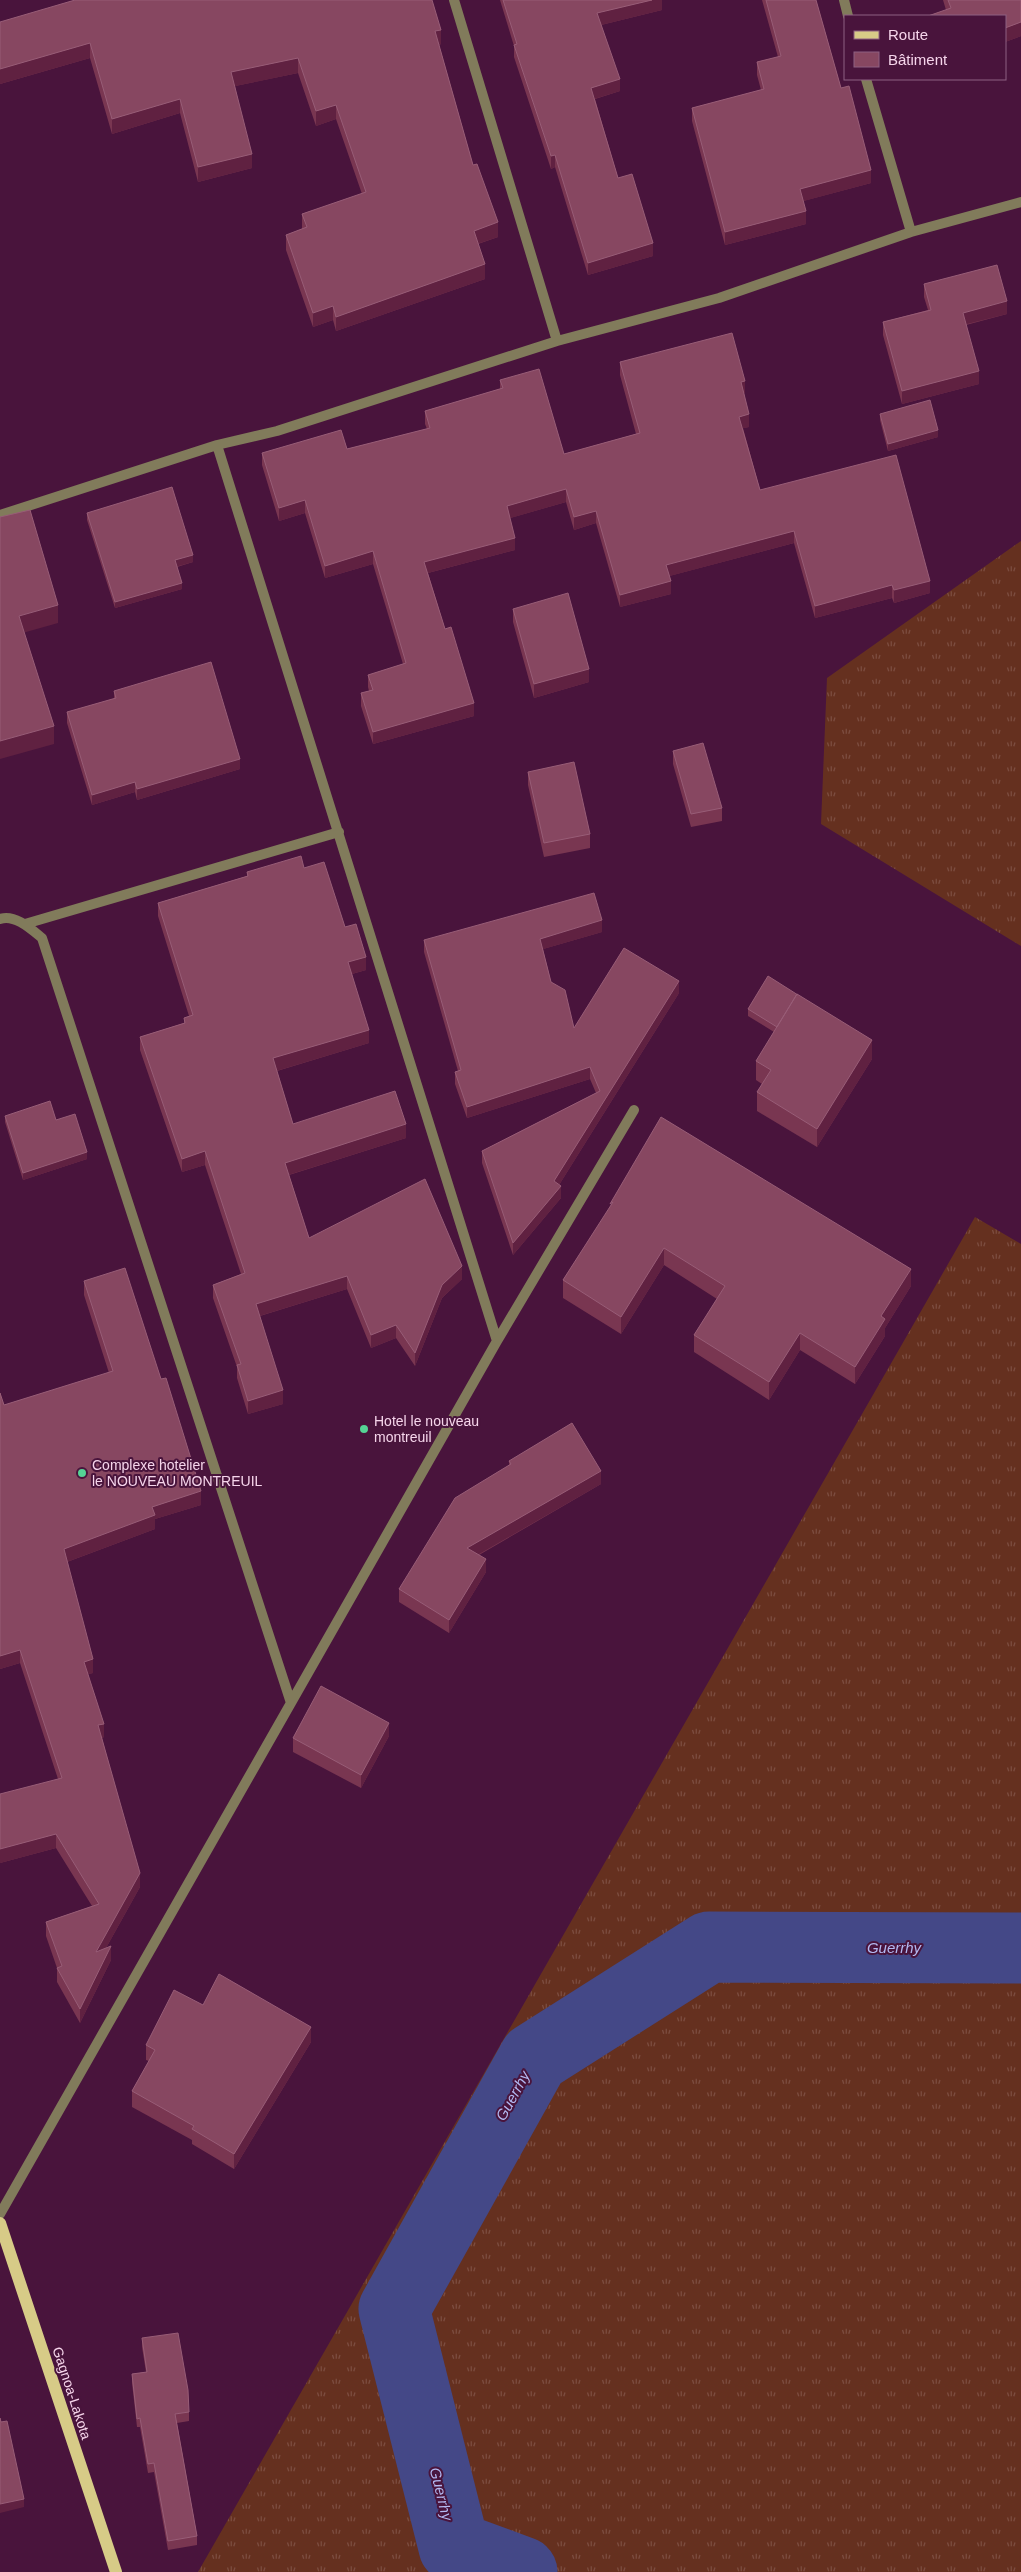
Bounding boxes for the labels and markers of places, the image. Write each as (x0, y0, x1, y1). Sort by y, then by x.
place label: Hotel le nouveau montreuil (374, 1413, 479, 1445)
marker: Hotel le nouveau montreuil (358, 1423, 370, 1435)
place label: Complexe hotelier le NOUVEAU MONTREUIL (92, 1457, 263, 1489)
marker: Complexe hotelier le NOUVEAU MONTREUIL (76, 1467, 88, 1479)

